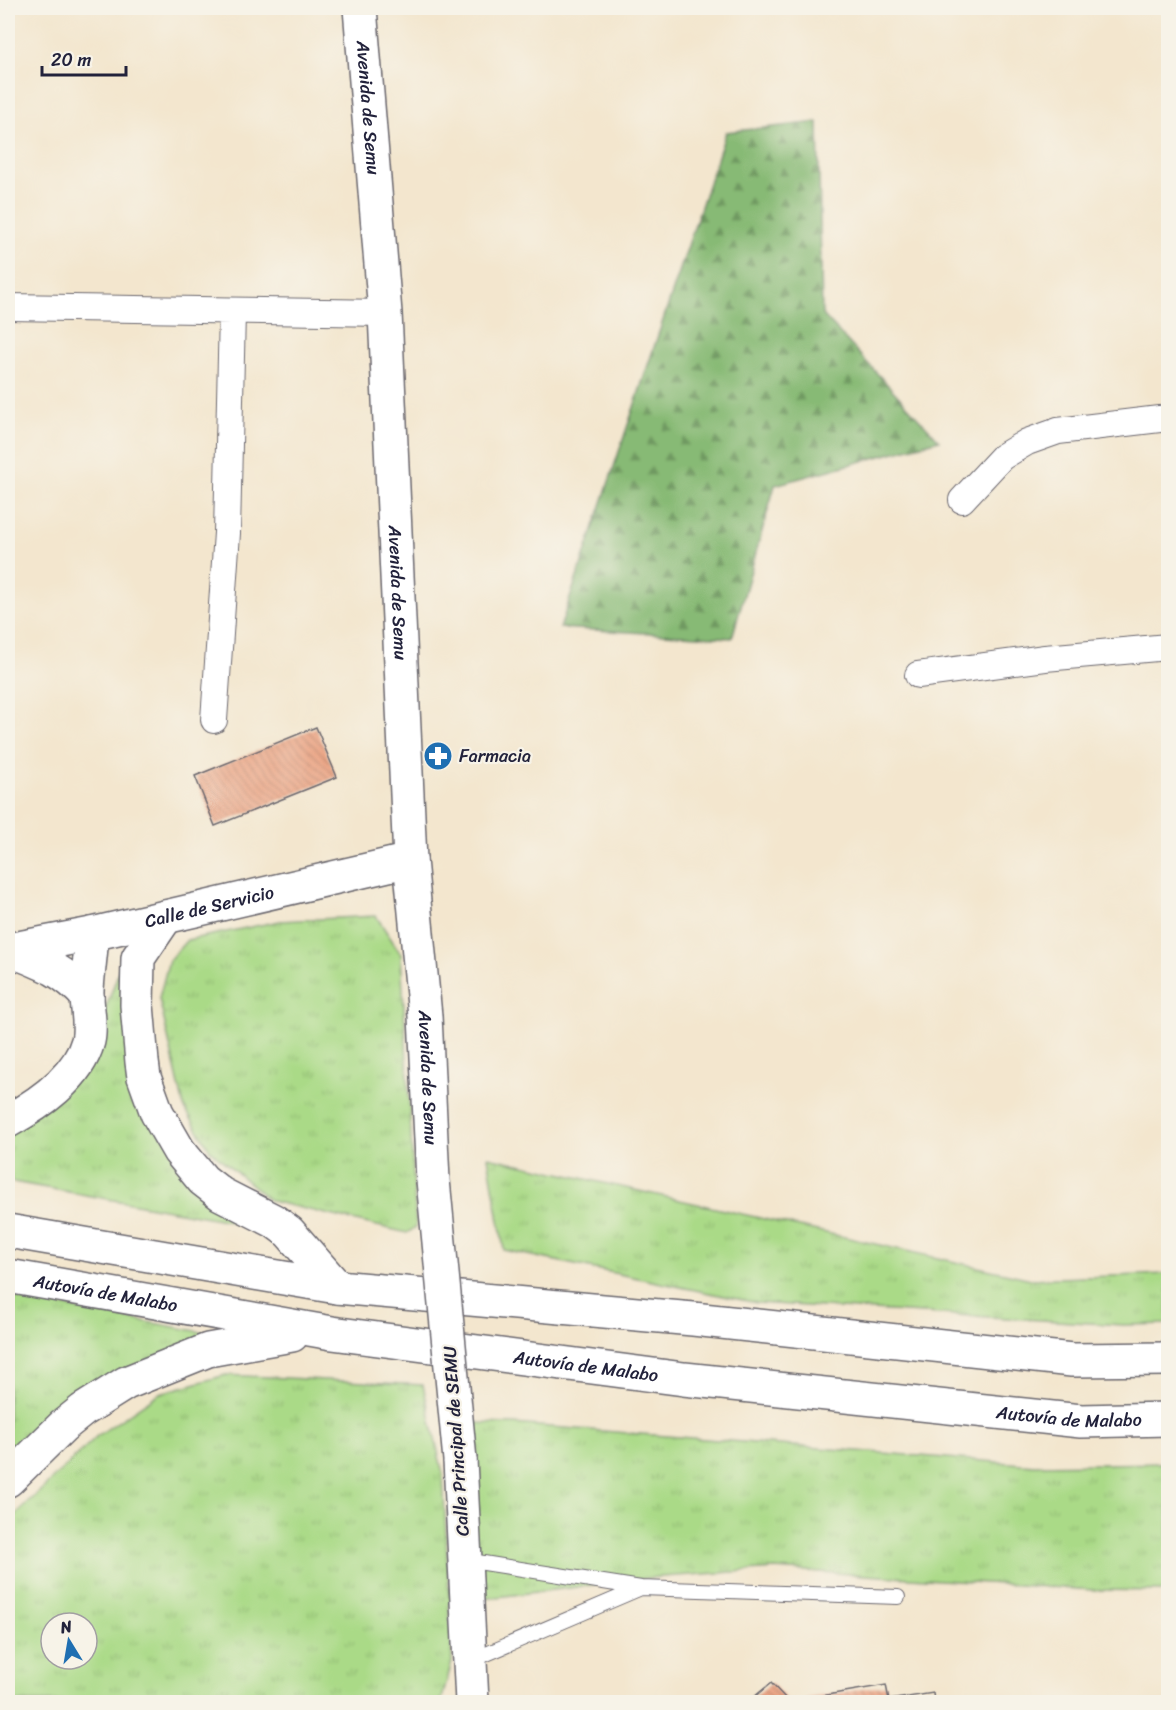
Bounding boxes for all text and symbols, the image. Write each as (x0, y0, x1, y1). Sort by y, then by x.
street label: Avenida de Semu (347, 38, 390, 177)
scale bar (42, 39, 126, 77)
text: 20 m (51, 44, 91, 76)
street label: Avenida de Semu (379, 524, 417, 661)
pharmacy icon: Farmacia (422, 740, 454, 772)
place label: Farmacia (459, 740, 531, 772)
street label: Calle de Servicio (142, 876, 277, 937)
street label: Avenida de Semu (409, 1008, 447, 1146)
street label: Autovía de Malabo (30, 1265, 180, 1322)
street label: Autovía de Malabo (511, 1341, 660, 1391)
street label: Calle Principal de SEMU (433, 1345, 479, 1537)
street label: Autovía de Malabo (994, 1396, 1142, 1437)
north arrow (39, 1611, 99, 1671)
text: N (57, 1611, 75, 1642)

